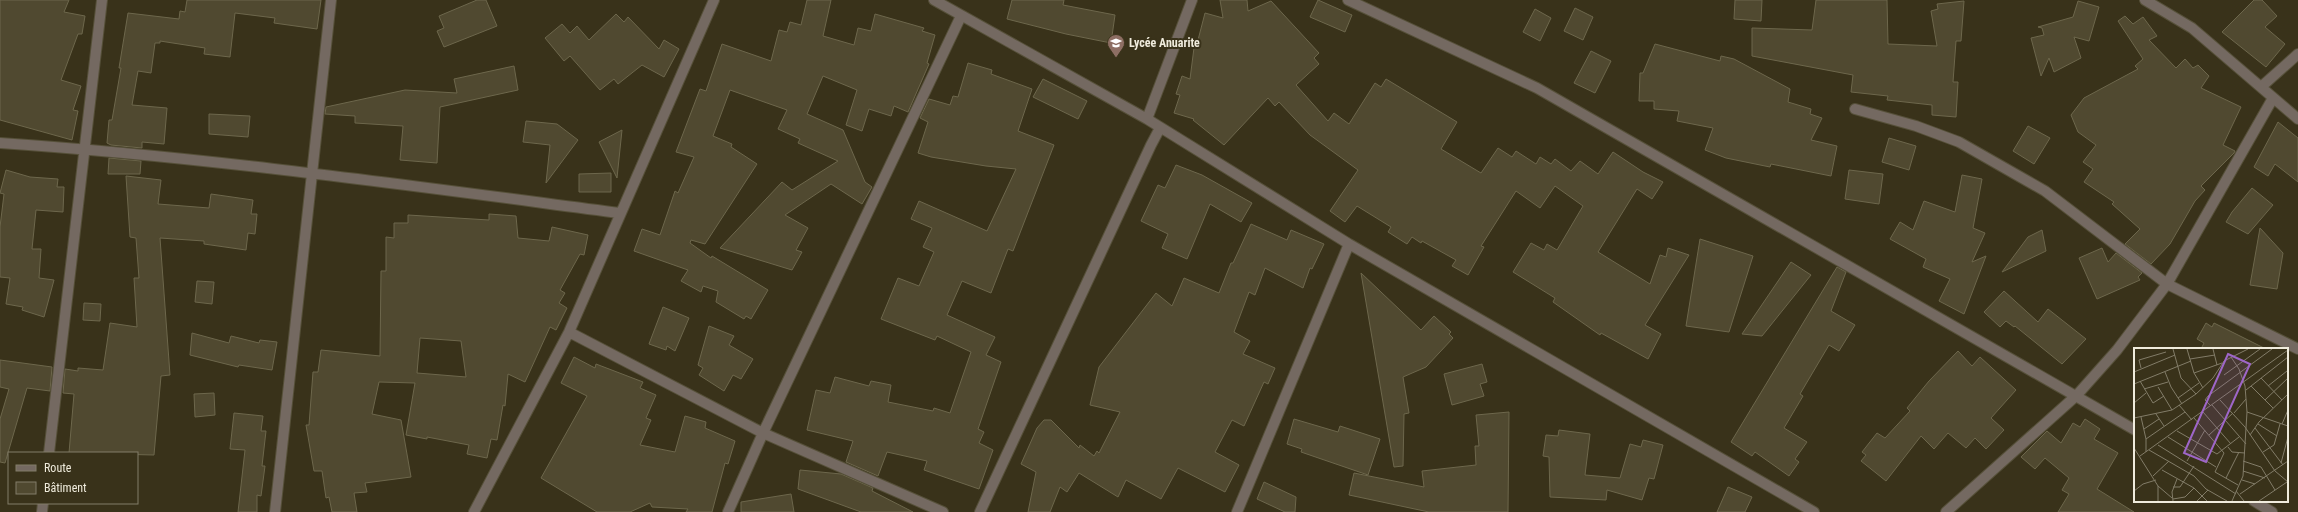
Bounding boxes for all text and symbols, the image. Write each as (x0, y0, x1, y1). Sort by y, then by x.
school or university icon: Lycée Anuarite (1106, 33, 1126, 58)
place label: Lycée Anuarite (1129, 36, 1200, 50)
inset map (2134, 348, 2288, 502)
legend (8, 452, 138, 504)
text: Route (44, 461, 72, 475)
text: Bâtiment (44, 481, 87, 495)

